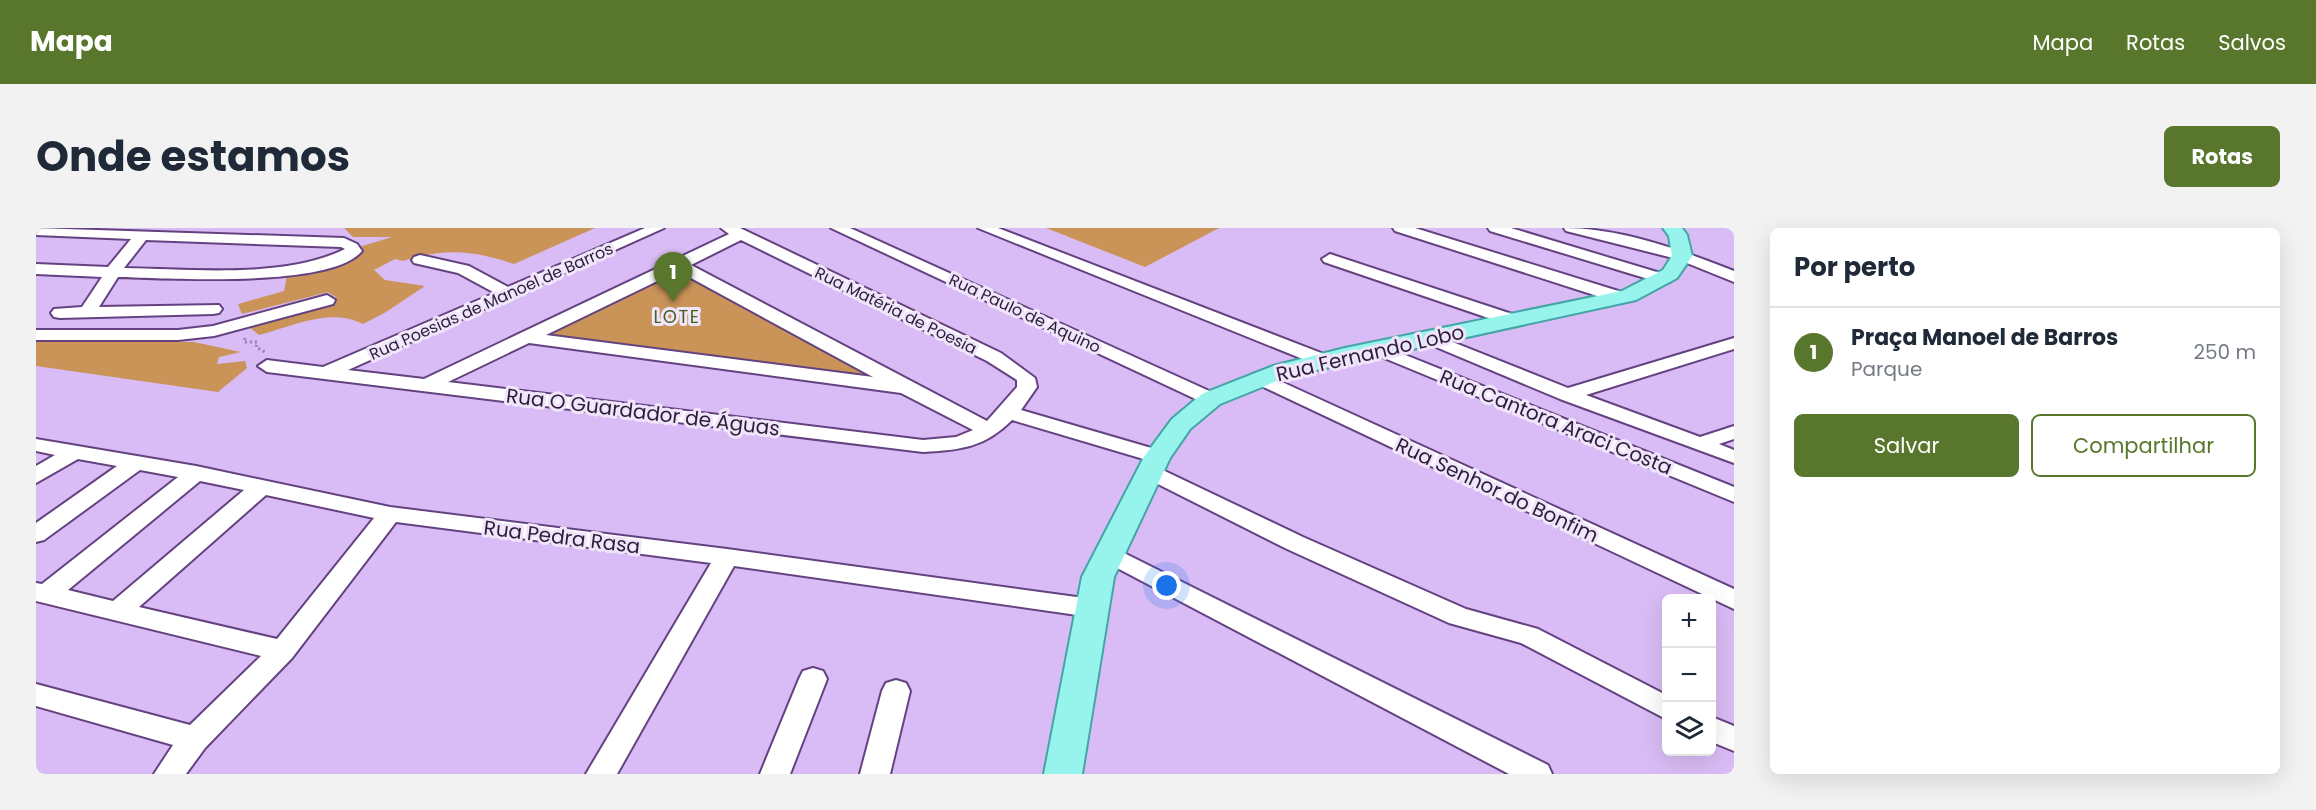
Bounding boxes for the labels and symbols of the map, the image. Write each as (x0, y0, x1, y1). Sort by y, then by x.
street label: Rua Poesias de Manoel de Barros (366, 237, 617, 366)
pin: 1 (654, 253, 692, 302)
street label: Rua Matéria de Poesia (811, 261, 981, 360)
street label: Rua Paulo de Aquino (945, 268, 1104, 359)
district label: LOTE (654, 304, 700, 329)
street label: Rua Fernando Lobo (1273, 318, 1467, 388)
street label: Rua Cantora Araci Costa (1436, 363, 1676, 481)
street label: Rua O Guardador de Águas (505, 381, 781, 443)
street label: Rua Senhor do Bonfim (1391, 431, 1603, 549)
street label: Rua Pedra Rasa (482, 514, 642, 560)
your location (1152, 571, 1181, 600)

